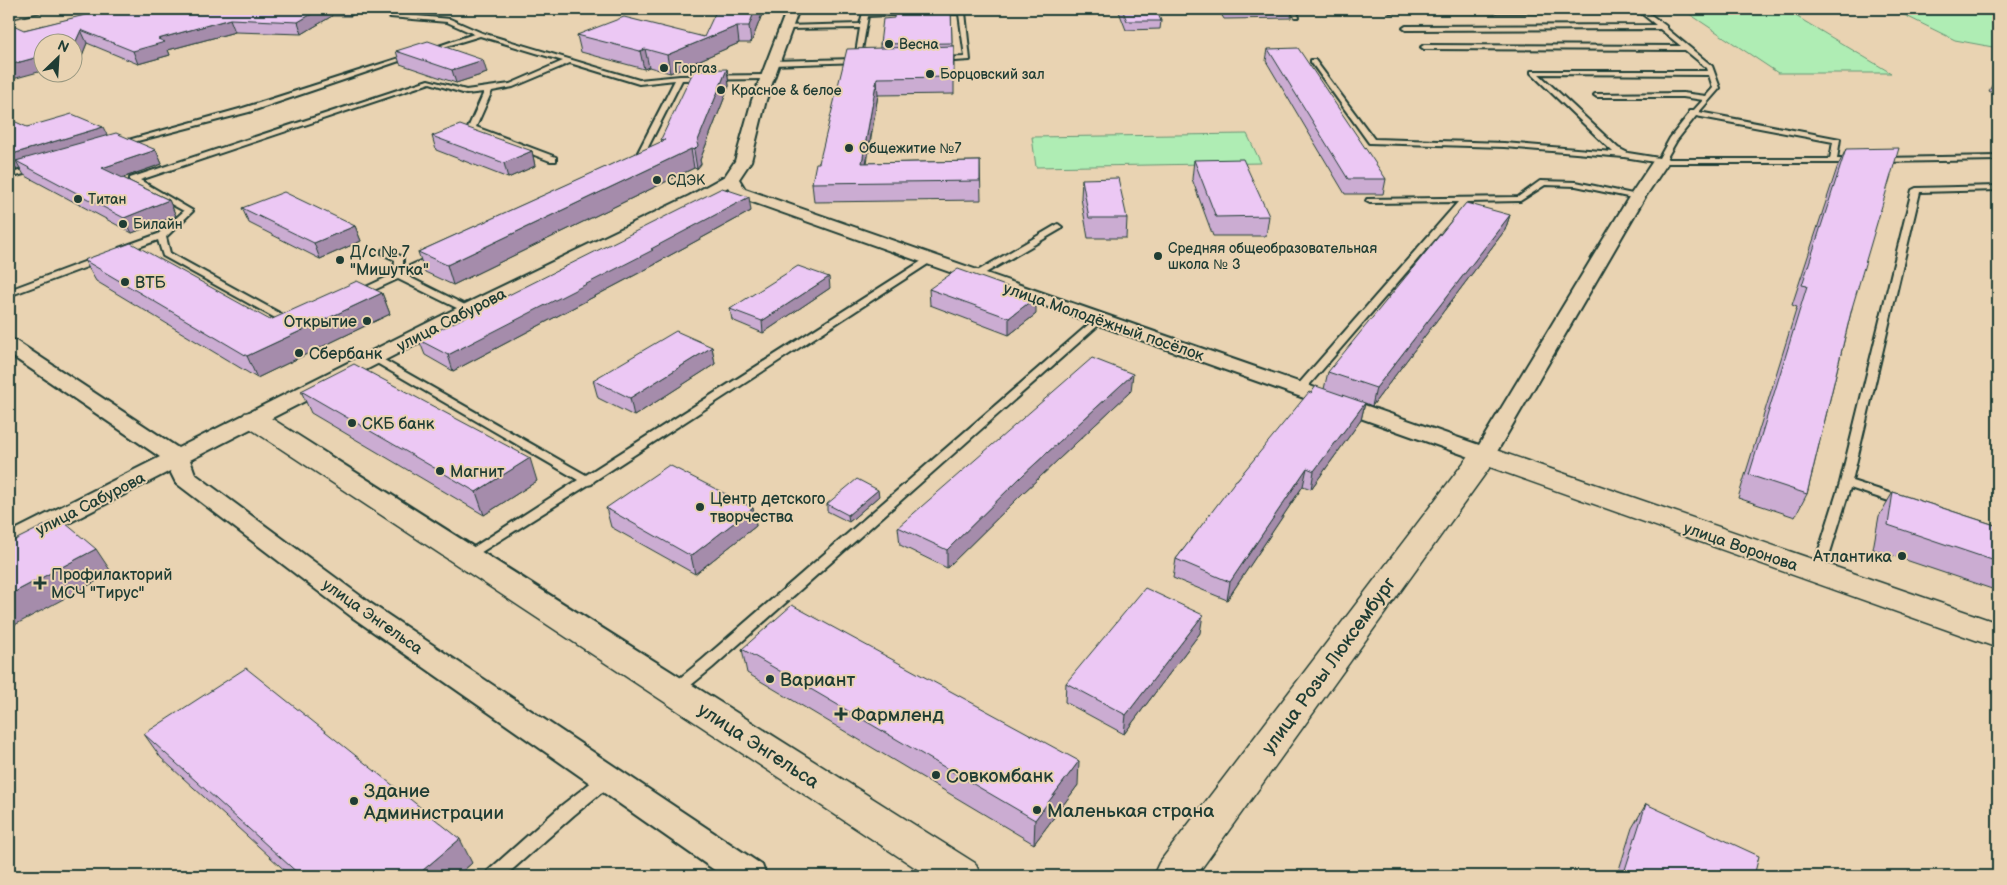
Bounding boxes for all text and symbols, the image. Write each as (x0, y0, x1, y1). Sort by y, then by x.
north arrow (32, 32, 82, 82)
place label: Весна (899, 36, 939, 53)
text: N (55, 37, 72, 57)
marker: Весна (883, 38, 895, 50)
place label: Горгаз (674, 60, 717, 77)
marker: Горгаз (658, 62, 670, 74)
place label: Борцовский зал (940, 66, 1045, 83)
marker: Борцовский зал (924, 68, 936, 80)
place label: Красное & белое (731, 82, 842, 99)
marker: Красное & белое (715, 84, 727, 96)
place label: Общежитие №7 (859, 140, 962, 157)
marker: Общежитие №7 (843, 142, 855, 154)
place label: СДЭК (667, 172, 706, 189)
marker: СДЭК (651, 174, 663, 186)
place label: Титан (88, 191, 126, 208)
marker: Титан (72, 193, 84, 205)
place label: Билайн (133, 216, 183, 233)
marker: Билайн (117, 218, 129, 230)
place label: Средняя общеобразовательная школа № 3 (1168, 240, 1377, 273)
place label: Д/с № 7 "Мишутка" (350, 243, 429, 280)
marker: Средняя общеобразовательная школа № 3 (1152, 250, 1164, 262)
marker: Д/с № 7 "Мишутка" (334, 254, 346, 266)
place label: ВТБ (135, 274, 166, 293)
marker: ВТБ (119, 276, 131, 288)
street label: улица Молодёжный посёлок (1001, 279, 1207, 366)
street label: улица Сабурова (394, 284, 510, 356)
place label: Открытие (284, 313, 357, 332)
marker: Открытие (361, 315, 373, 327)
place label: Сбербанк (309, 345, 383, 364)
marker: Сбербанк (293, 347, 305, 359)
place label: СКБ банк (362, 415, 435, 434)
marker: СКБ банк (346, 417, 358, 429)
place label: Магнит (450, 463, 505, 482)
marker: Магнит (434, 465, 446, 477)
street label: улица Сабурова (33, 468, 149, 540)
place label: Центр детского творчества (710, 490, 825, 527)
marker: Центр детского творчества (694, 501, 706, 513)
street label: улица Воронова (1681, 519, 1801, 576)
place label: Атлантика (1812, 548, 1893, 567)
marker: Атлантика (1896, 550, 1908, 562)
place label: Профилакторий МСЧ "Тирус" (51, 566, 172, 603)
street label: улица Розы Люксембург (1257, 572, 1401, 759)
marker: Профилакторий МСЧ "Тирус" (33, 576, 47, 590)
street label: улица Энгельса (318, 576, 426, 659)
place label: Вариант (780, 669, 856, 692)
marker: Вариант (764, 673, 776, 685)
street label: улица Энгельса (693, 698, 823, 794)
place label: Фармленд (851, 704, 944, 727)
marker: Фармленд (835, 708, 847, 720)
place label: Совкомбанк (946, 765, 1053, 788)
marker: Совкомбанк (930, 769, 942, 781)
place label: Здание Администрации (363, 780, 504, 825)
marker: Здание Администрации (348, 795, 360, 807)
place label: Маленькая страна (1047, 800, 1214, 823)
marker: Маленькая страна (1031, 804, 1043, 816)

